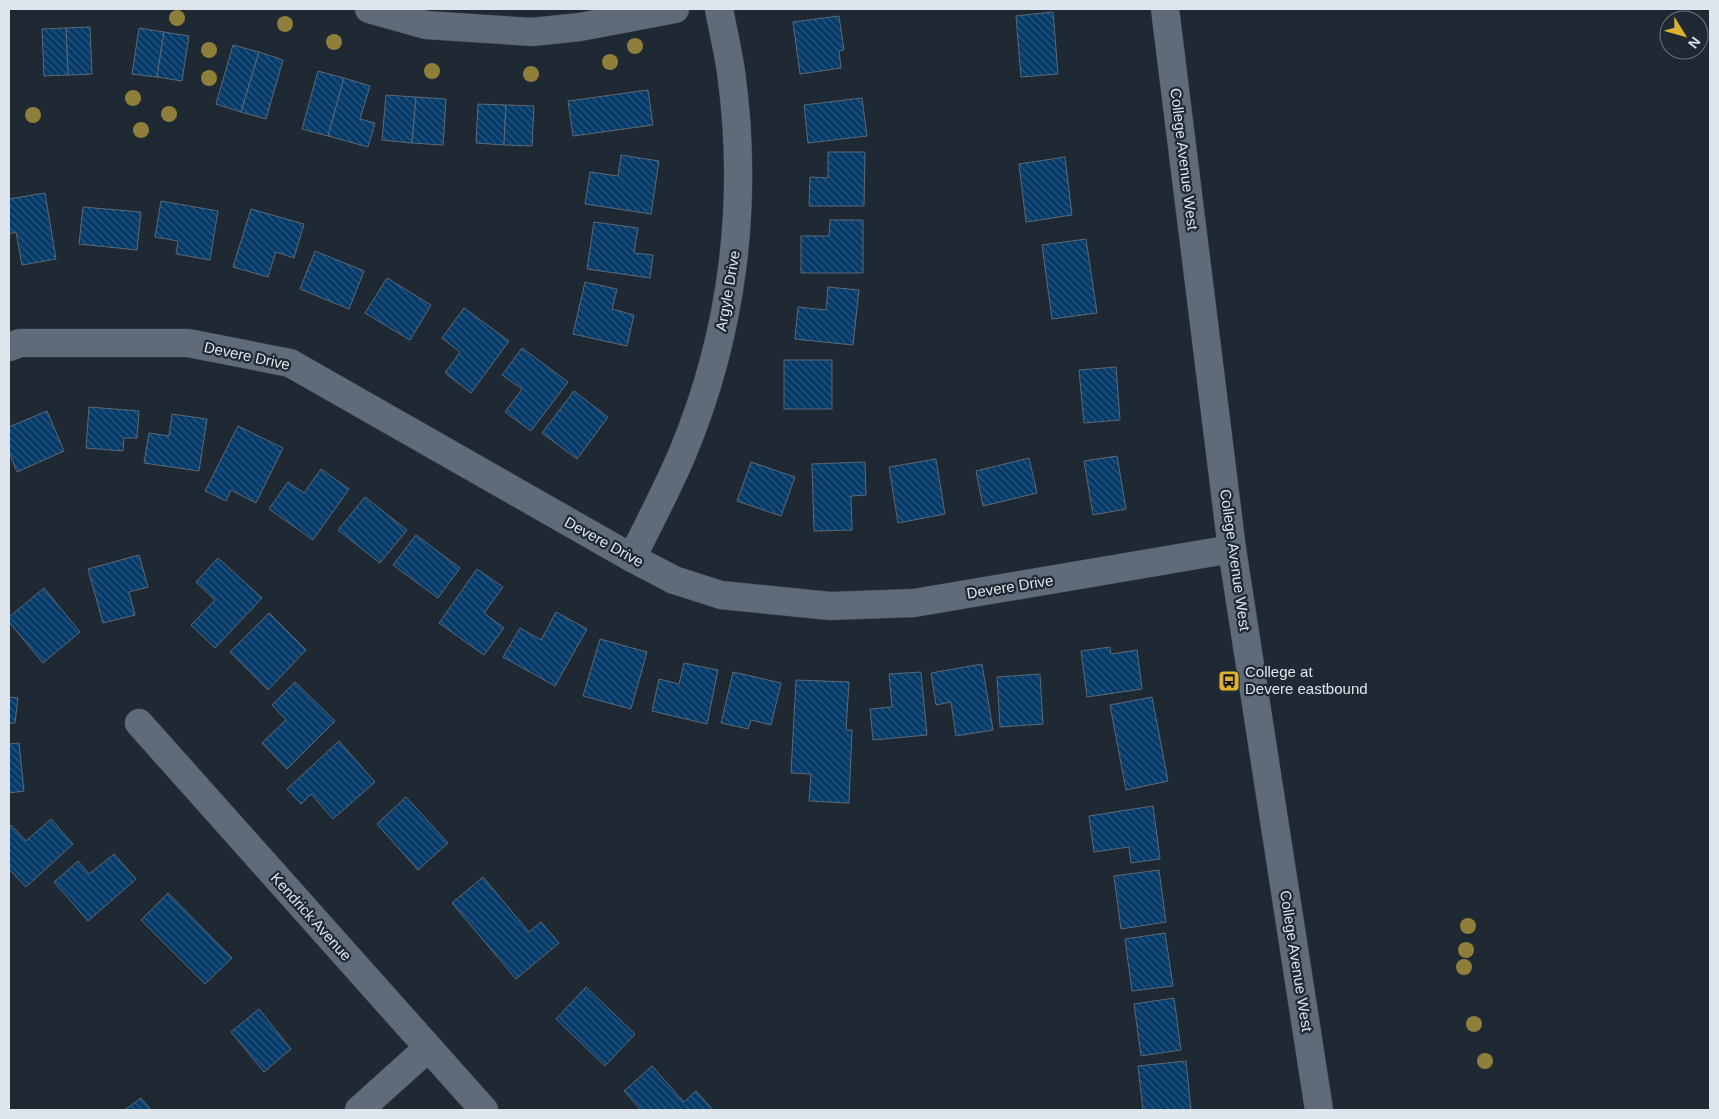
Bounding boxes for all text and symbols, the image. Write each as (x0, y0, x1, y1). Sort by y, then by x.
north arrow (1659, 10, 1709, 60)
text: N (1685, 34, 1704, 52)
street label: College Avenue West (1167, 87, 1202, 232)
street label: Argyle Drive (712, 249, 743, 333)
street label: Devere Drive (203, 338, 292, 373)
street label: College Avenue West (1217, 488, 1254, 633)
street label: Devere Drive (562, 513, 647, 570)
street label: Devere Drive (965, 571, 1054, 602)
place label: College at Devere eastbound (1245, 663, 1368, 697)
bus stop icon: College at Devere eastbound (1217, 669, 1241, 693)
street label: Kendrick Avenue (267, 869, 355, 964)
street label: College Avenue West (1277, 889, 1316, 1034)

